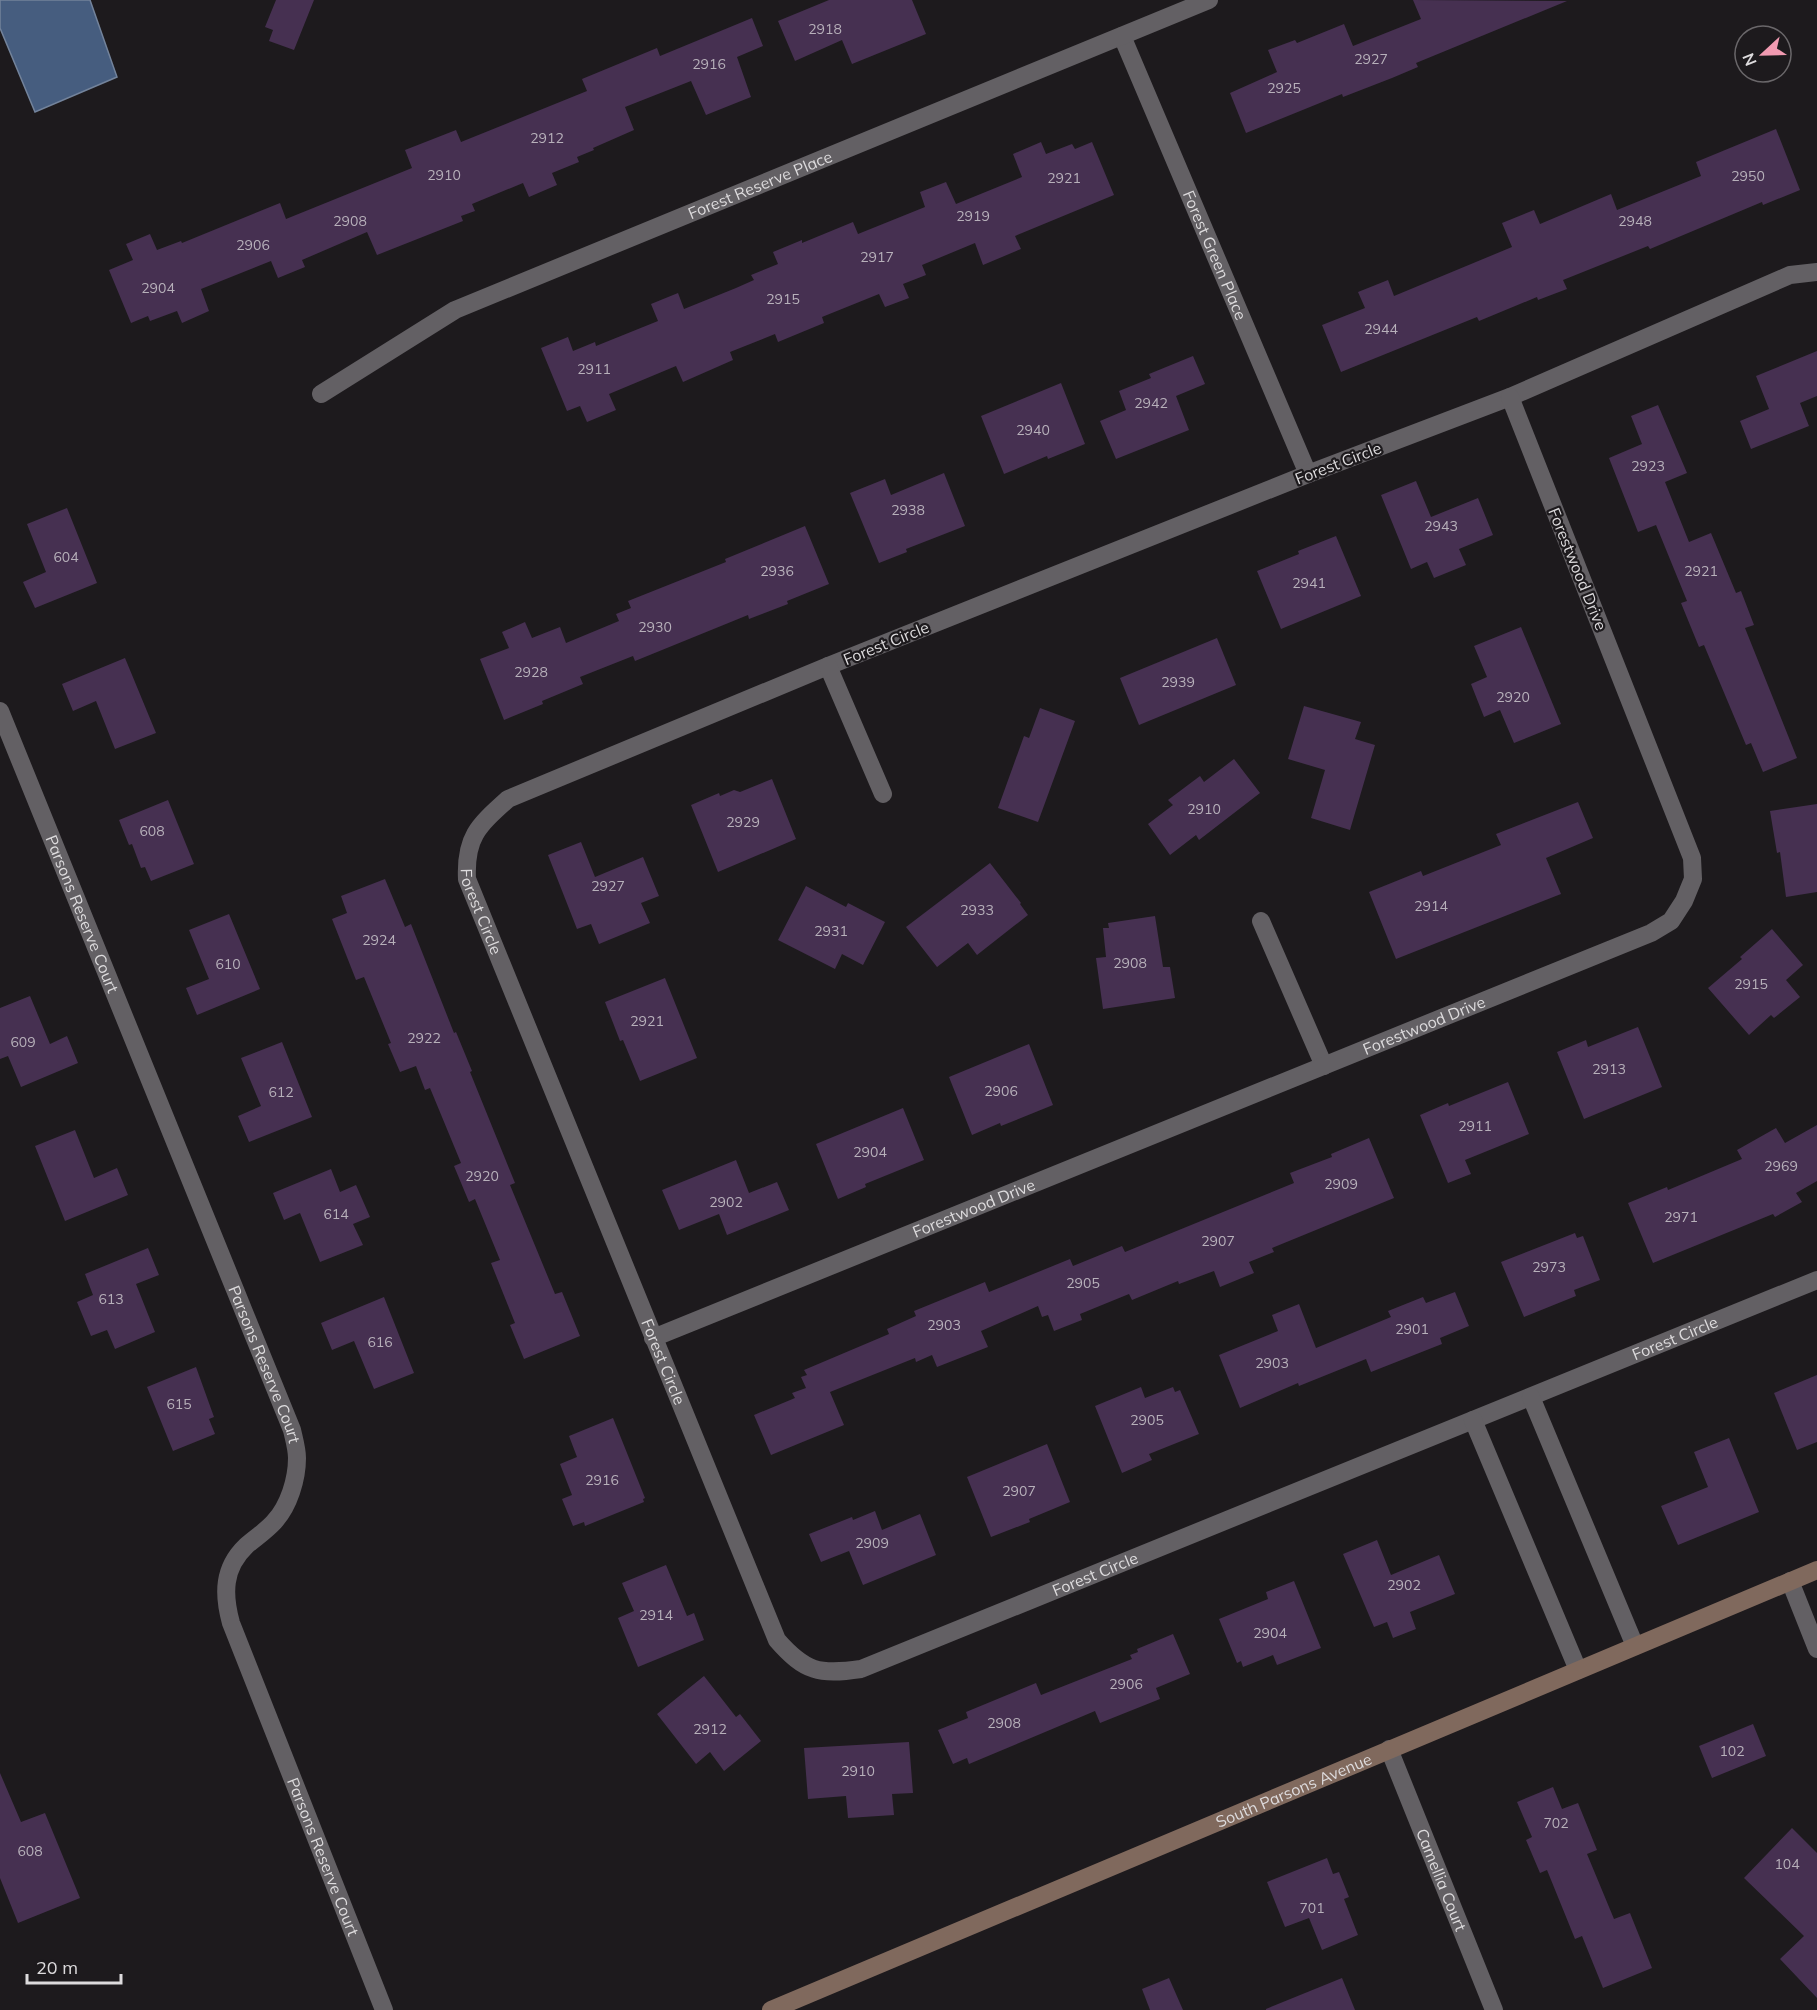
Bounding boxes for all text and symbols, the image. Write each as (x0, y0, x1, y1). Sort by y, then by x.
house number: 2918 (808, 20, 842, 38)
north arrow (1733, 24, 1793, 84)
house number: 2927 (1354, 50, 1388, 68)
text: N (1738, 50, 1761, 69)
house number: 2916 (692, 55, 726, 73)
house number: 2925 (1267, 79, 1301, 97)
house number: 2912 (530, 129, 564, 147)
street label: Forest Reserve Place (685, 146, 835, 223)
house number: 2910 (427, 166, 461, 184)
house number: 2950 (1731, 167, 1765, 185)
house number: 2921 (1047, 169, 1081, 187)
street label: Forest Green Place (1179, 187, 1251, 323)
house number: 2919 (956, 207, 990, 225)
house number: 2908 (333, 212, 367, 230)
house number: 2948 (1618, 212, 1652, 230)
house number: 2906 (236, 236, 270, 254)
house number: 2917 (860, 248, 894, 266)
house number: 2904 (141, 279, 175, 297)
house number: 2915 (766, 290, 800, 308)
house number: 2944 (1364, 320, 1398, 338)
house number: 2911 (577, 360, 611, 378)
house number: 2942 (1134, 394, 1168, 412)
house number: 2940 (1016, 421, 1050, 439)
street label: Forest Circle (1292, 437, 1384, 489)
house number: 2923 (1631, 457, 1665, 475)
house number: 2938 (891, 501, 925, 519)
street label: Forestwood Drive (1544, 505, 1612, 633)
house number: 2943 (1424, 517, 1458, 535)
house number: 604 (53, 548, 79, 566)
house number: 2936 (760, 562, 794, 580)
house number: 2921 (1684, 562, 1718, 580)
house number: 2941 (1292, 574, 1326, 592)
street label: Forest Circle (840, 617, 932, 669)
house number: 2930 (638, 618, 672, 636)
house number: 2928 (514, 663, 548, 681)
house number: 2939 (1161, 673, 1195, 691)
house number: 2920 (1496, 688, 1530, 706)
house number: 2910 (1187, 800, 1221, 818)
house number: 2929 (726, 813, 760, 831)
house number: 608 (139, 822, 165, 840)
street label: Parsons Reserve Court (41, 832, 124, 996)
street label: Forest Circle (457, 868, 507, 957)
house number: 2927 (591, 877, 625, 895)
house number: 2914 (1414, 897, 1448, 915)
house number: 2933 (960, 901, 994, 919)
house number: 2931 (814, 922, 848, 940)
house number: 2924 (362, 931, 396, 949)
house number: 2908 (1113, 954, 1147, 972)
house number: 610 (215, 955, 241, 973)
house number: 2915 (1734, 975, 1768, 993)
street label: Forestwood Drive (1360, 991, 1488, 1059)
house number: 2921 (630, 1012, 664, 1030)
house number: 2922 (407, 1029, 441, 1047)
house number: 609 (10, 1033, 36, 1051)
house number: 2913 (1592, 1060, 1626, 1078)
house number: 2906 (984, 1082, 1018, 1100)
house number: 612 (268, 1083, 294, 1101)
house number: 2911 (1458, 1117, 1492, 1135)
house number: 2904 (853, 1143, 887, 1161)
house number: 2969 (1764, 1157, 1798, 1175)
house number: 2920 (465, 1167, 499, 1185)
street label: Forestwood Drive (909, 1174, 1038, 1242)
house number: 2909 (1324, 1175, 1358, 1193)
house number: 2902 (709, 1193, 743, 1211)
house number: 614 (323, 1205, 349, 1223)
house number: 2971 (1664, 1208, 1698, 1226)
house number: 2907 (1201, 1232, 1235, 1250)
house number: 2973 (1532, 1258, 1566, 1276)
house number: 2905 (1066, 1274, 1100, 1292)
street label: Parsons Reserve Court (224, 1282, 305, 1445)
house number: 613 (98, 1290, 124, 1308)
street label: Forest Circle (1629, 1311, 1721, 1364)
street label: Forest Circle (637, 1316, 690, 1408)
house number: 2903 (927, 1316, 961, 1334)
house number: 2901 (1395, 1320, 1429, 1338)
house number: 616 (367, 1333, 393, 1351)
house number: 2903 (1255, 1354, 1289, 1372)
house number: 615 (166, 1395, 192, 1413)
house number: 2905 (1130, 1411, 1164, 1429)
house number: 2916 (585, 1471, 619, 1489)
house number: 2907 (1002, 1482, 1036, 1500)
house number: 2909 (855, 1534, 889, 1552)
street label: Forest Circle (1049, 1547, 1141, 1600)
house number: 2902 (1387, 1576, 1421, 1594)
house number: 2914 (639, 1606, 673, 1624)
house number: 2904 (1253, 1624, 1287, 1642)
house number: 2906 (1109, 1675, 1143, 1693)
house number: 2908 (987, 1714, 1021, 1732)
house number: 2912 (693, 1720, 727, 1738)
house number: 102 (1719, 1742, 1745, 1760)
street label: South Parsons Avenue (1213, 1748, 1375, 1832)
house number: 2910 (841, 1762, 875, 1780)
street label: Parsons Reserve Court (283, 1775, 364, 1939)
house number: 702 (1543, 1814, 1569, 1832)
street label: Camellia Court (1412, 1826, 1471, 1934)
house number: 608 (17, 1842, 43, 1860)
house number: 104 (1774, 1855, 1800, 1873)
house number: 701 (1299, 1899, 1325, 1917)
scale bar (27, 1947, 122, 1985)
text: 20 m (36, 1956, 78, 1979)

